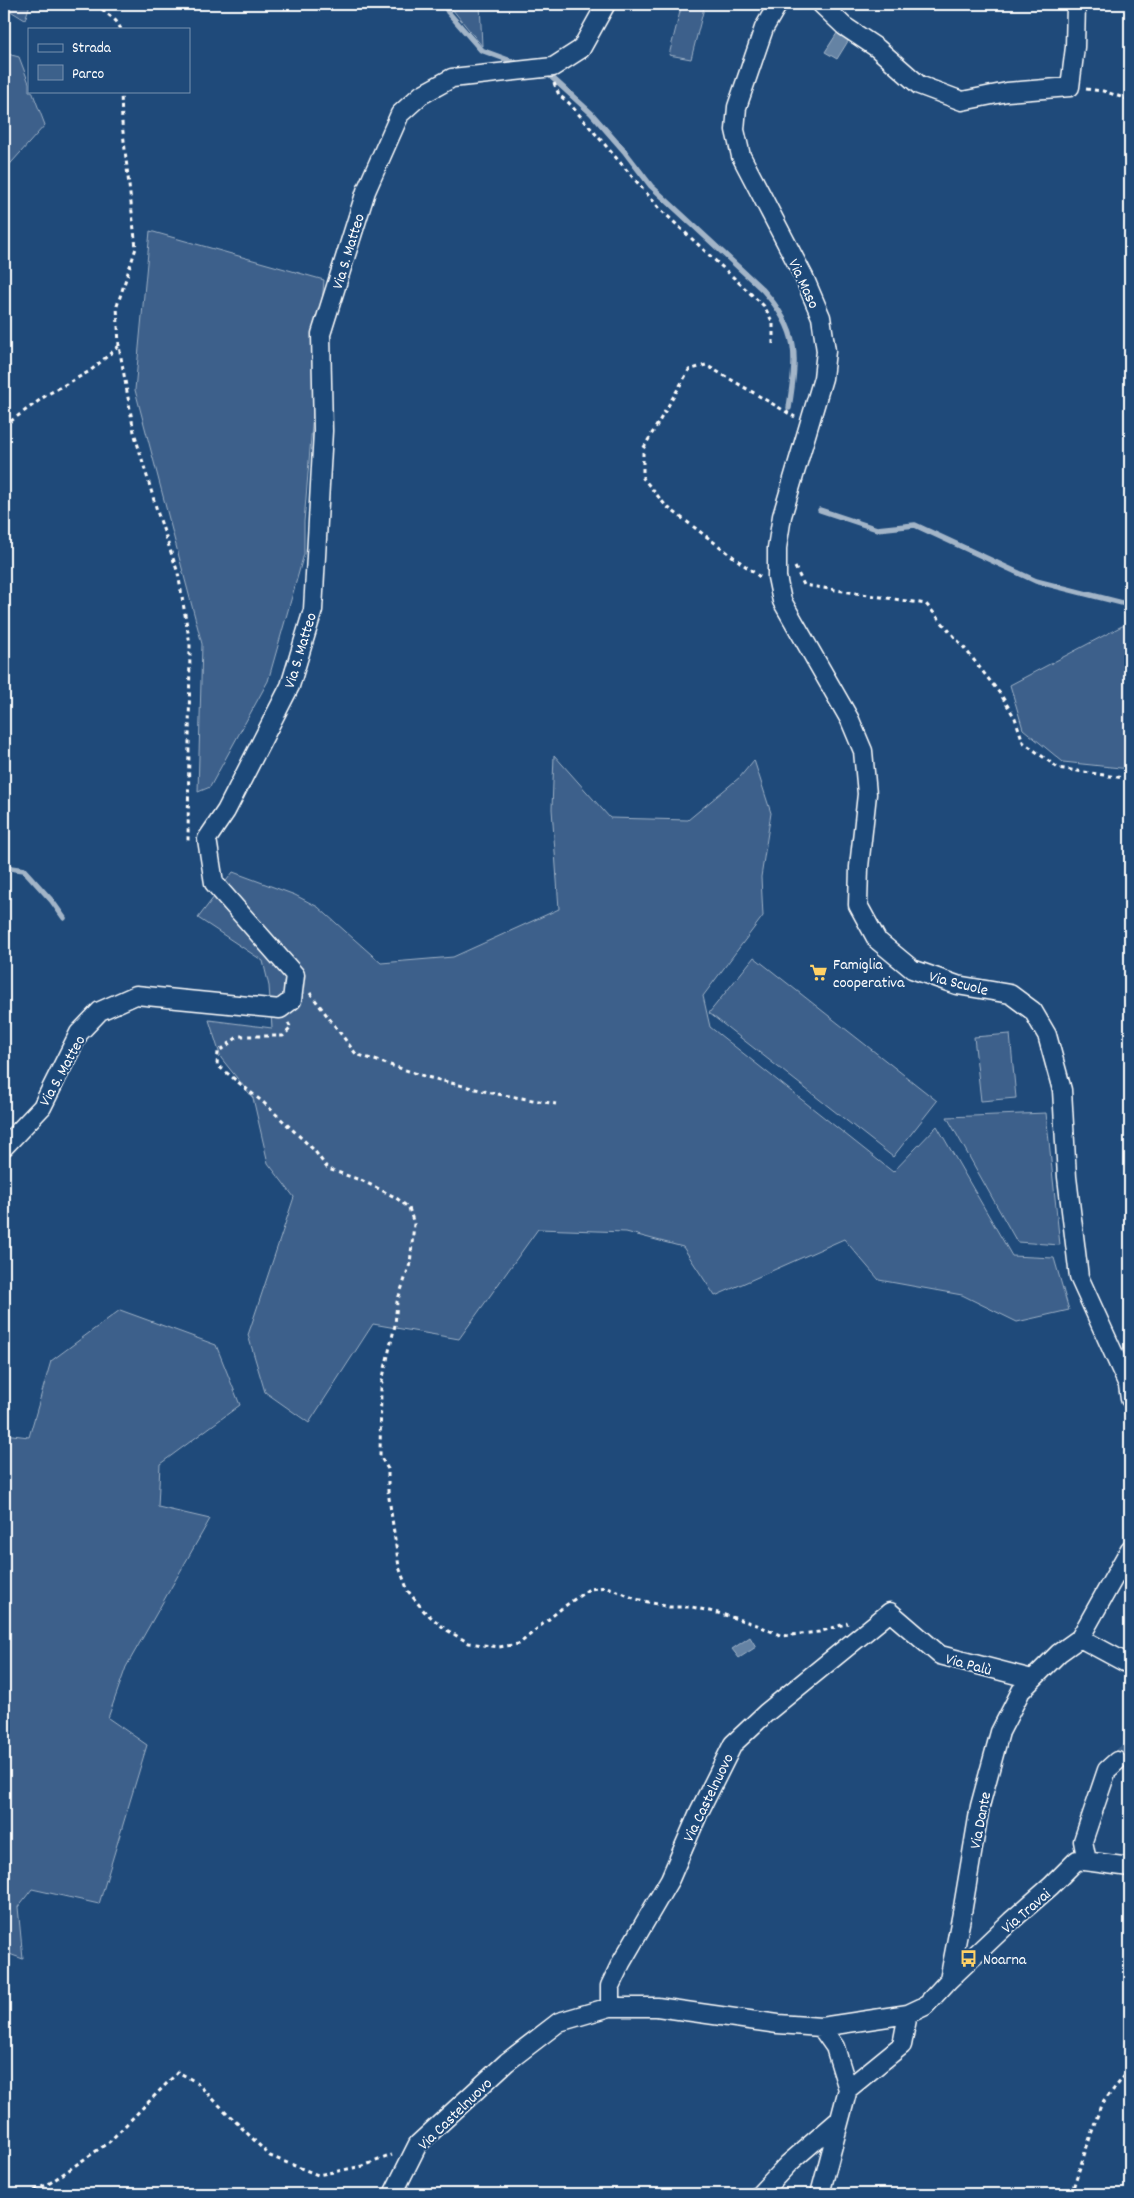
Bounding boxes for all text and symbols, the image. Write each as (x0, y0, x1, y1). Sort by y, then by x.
legend (28, 28, 190, 92)
text: Strada (72, 38, 112, 60)
text: Parco (72, 64, 104, 86)
street label: Via S. Matteo (327, 211, 372, 292)
street label: Via Maso (781, 255, 824, 313)
street label: Via S. Matteo (279, 610, 324, 691)
place label: Famiglia cooperativa (833, 954, 905, 995)
supermarket icon: Famiglia cooperativa (809, 962, 829, 982)
street label: Via Scuole (926, 966, 990, 1003)
street label: Via S. Matteo (34, 1032, 92, 1111)
street label: Via Palù (943, 1648, 994, 1683)
street label: Via Castelnuovo (678, 1750, 741, 1846)
street label: Via Dante (965, 1790, 998, 1851)
street label: Via Travai (997, 1884, 1056, 1940)
bus stop icon: Noarna (959, 1948, 979, 1968)
place label: Noarna (983, 1949, 1027, 1972)
street label: Via Castelnuovo (413, 2073, 498, 2156)

